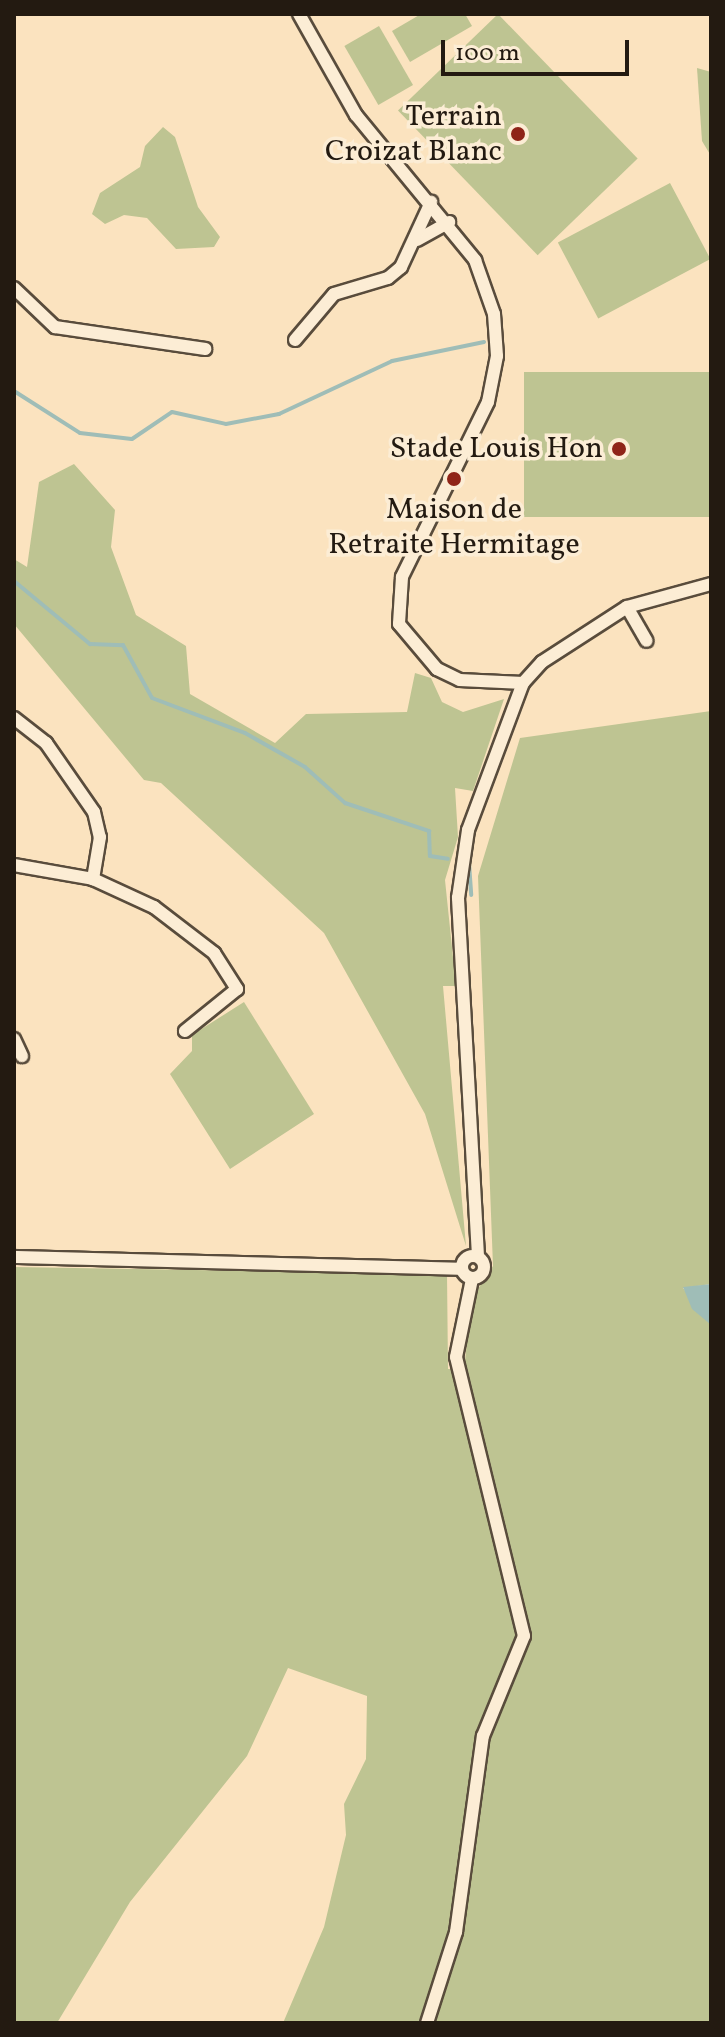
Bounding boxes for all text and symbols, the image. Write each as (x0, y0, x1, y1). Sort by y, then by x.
scale bar (445, 24, 633, 74)
text: 100 m (455, 37, 520, 71)
place label: Terrain Croizat Blanc (325, 99, 502, 170)
marker: Terrain Croizat Blanc (509, 125, 527, 143)
place label: Stade Louis Hon (390, 431, 603, 467)
marker: Stade Louis Hon (610, 440, 628, 458)
marker: Maison de Retraite Hermitage (445, 470, 463, 488)
place label: Maison de Retraite Hermitage (328, 492, 580, 562)

